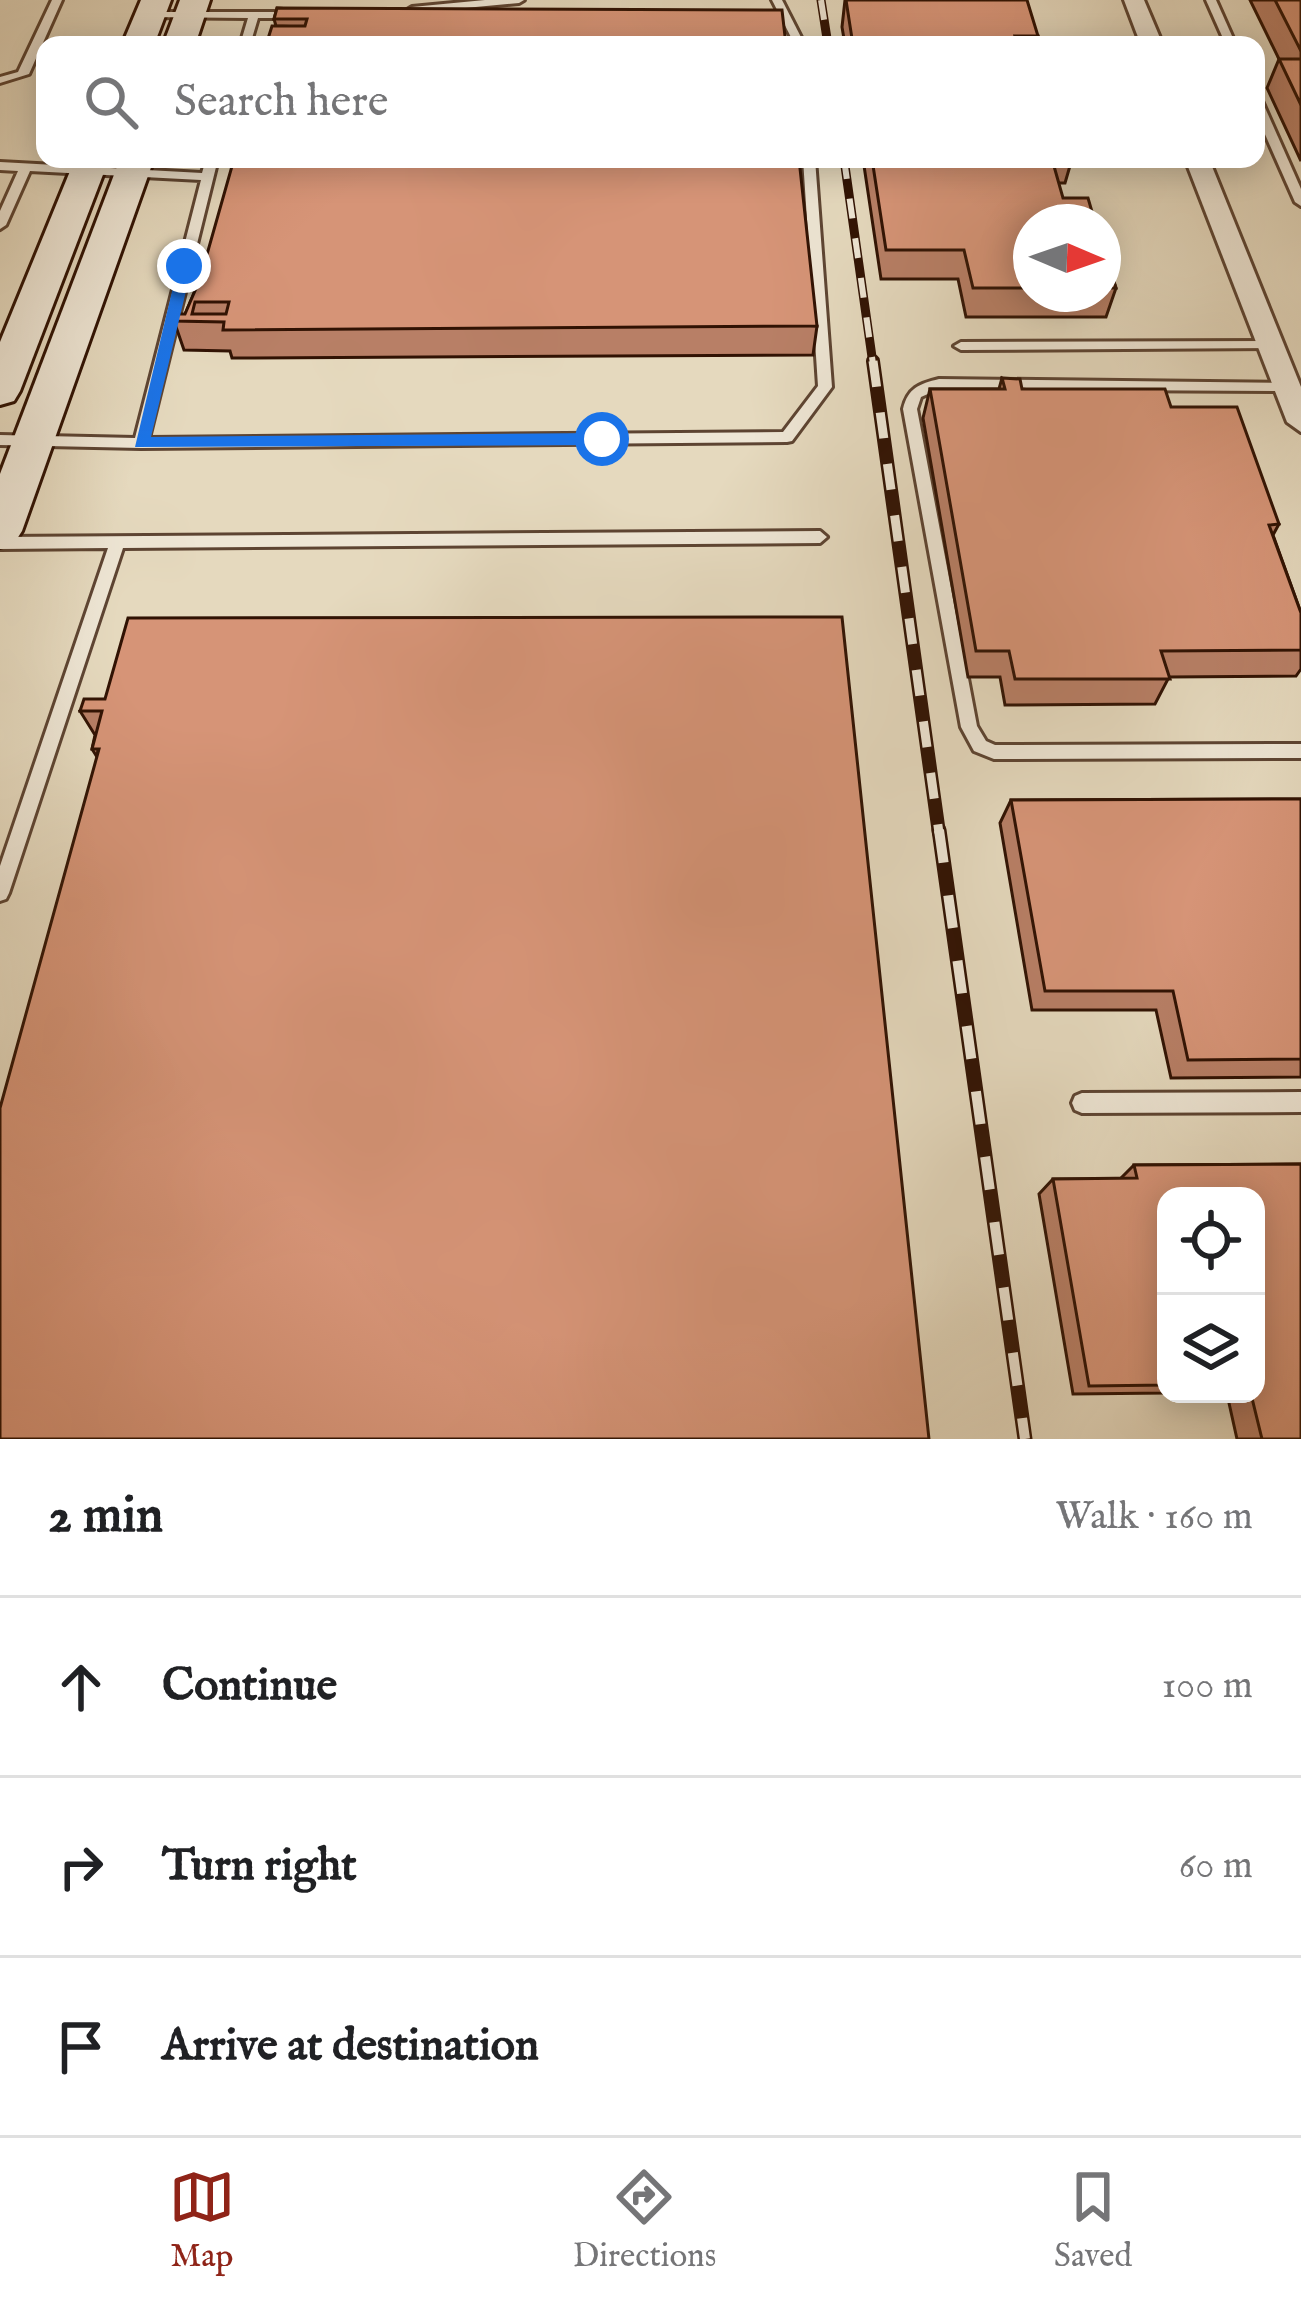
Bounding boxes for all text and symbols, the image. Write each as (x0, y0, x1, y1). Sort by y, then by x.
search box (36, 36, 1265, 168)
icon: search (78, 69, 144, 135)
text: Search here (174, 74, 388, 131)
north arrow (1013, 204, 1121, 312)
route end (157, 239, 211, 293)
route start (575, 412, 629, 466)
map controls (1157, 1187, 1265, 1403)
button: locate (1157, 1187, 1265, 1295)
button: layers (1157, 1295, 1265, 1403)
text: 2 min (48, 1485, 163, 1550)
text: Walk · 160 m (1055, 1493, 1253, 1542)
icon: ahead (48, 1654, 114, 1720)
text: Continue (162, 1658, 337, 1715)
text: 100 m (1162, 1662, 1253, 1711)
icon: right (48, 1834, 114, 1900)
text: Turn right (162, 1838, 357, 1895)
text: 60 m (1179, 1842, 1253, 1891)
icon: arrive (48, 2014, 114, 2080)
text: Arrive at destination (162, 2018, 539, 2075)
tab: Map (169, 2164, 235, 2278)
tab: Directions (573, 2164, 716, 2278)
tab: Saved (1054, 2164, 1132, 2278)

